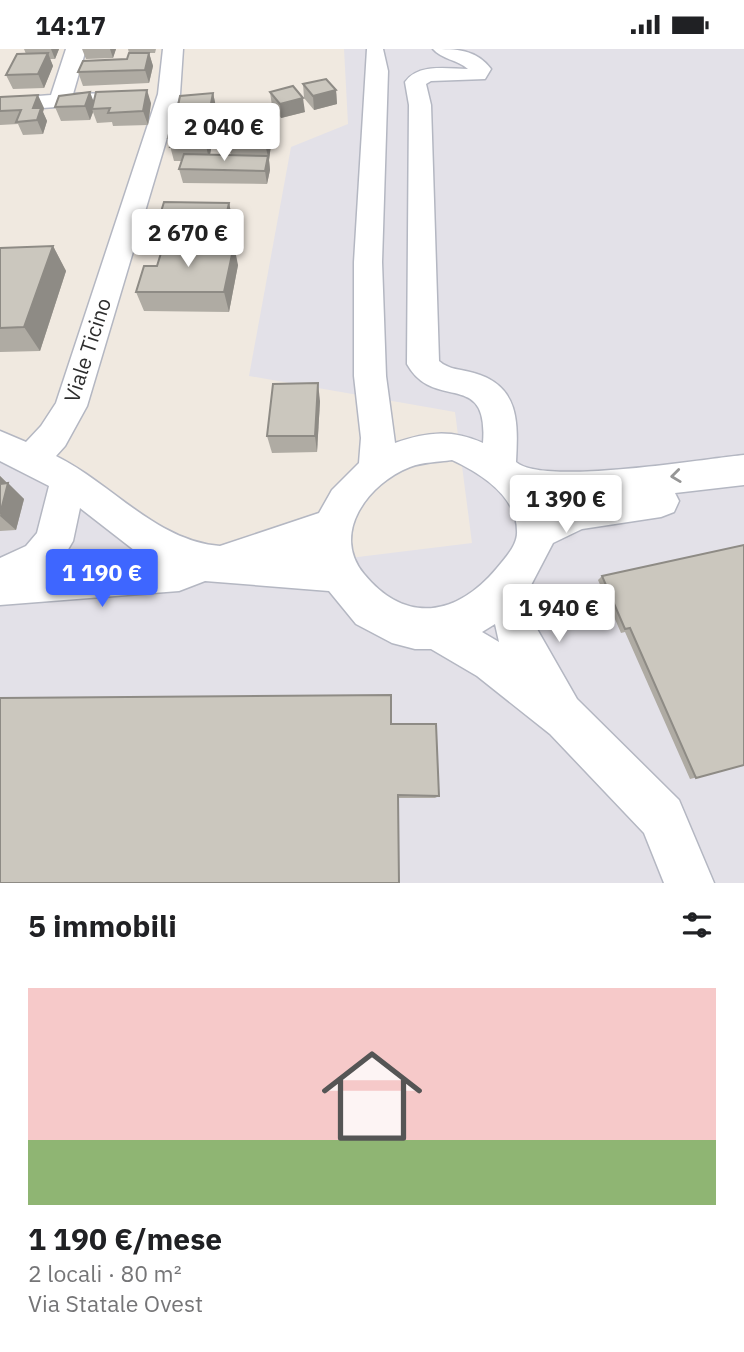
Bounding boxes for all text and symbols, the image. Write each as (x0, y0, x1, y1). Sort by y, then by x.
text: 14:17 (35, 8, 106, 42)
pin: 2 040 € (159, 103, 289, 163)
text: 2 040 € (184, 111, 264, 141)
pin: 2 670 € (123, 209, 253, 269)
text: 2 670 € (148, 217, 228, 247)
street label: Viale Ticino (57, 294, 117, 406)
one-way arrow (670, 468, 682, 483)
pin: 1 390 € (501, 475, 631, 535)
text: 1 390 € (526, 483, 606, 513)
pin: 1 190 € (37, 549, 167, 609)
text: 1 190 € (62, 557, 142, 587)
pin: 1 940 € (494, 585, 624, 644)
text: 1 940 € (519, 592, 599, 622)
text: 5 immobili (28, 906, 177, 945)
icon: filters (678, 906, 716, 944)
icon: home (309, 1033, 435, 1159)
text: 1 190 €/mese (28, 1219, 222, 1258)
text: 2 locali · 80 m² (28, 1258, 182, 1288)
text: Via Statale Ovest (28, 1288, 203, 1318)

